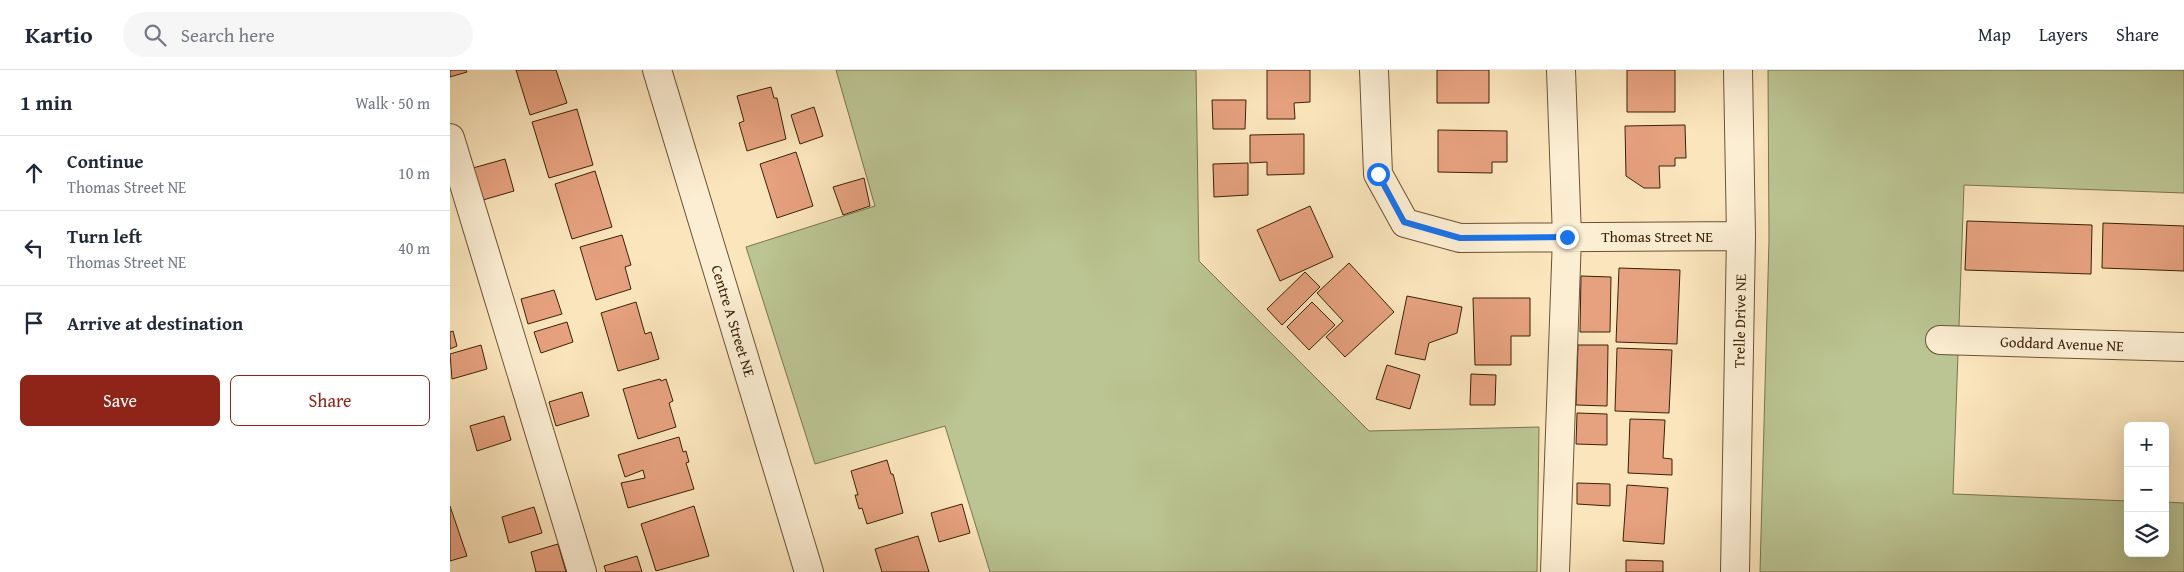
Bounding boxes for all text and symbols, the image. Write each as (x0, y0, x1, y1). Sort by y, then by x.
search box (123, 12, 473, 57)
text: Kartio (25, 17, 93, 52)
icon: search (141, 21, 169, 49)
text: Search here (181, 21, 275, 49)
text: Map (1978, 21, 2011, 48)
text: Layers (2039, 21, 2088, 48)
text: Share (2116, 21, 2159, 48)
text: 1 min (20, 87, 72, 118)
text: Walk · 50 m (355, 91, 430, 115)
text: Continue (67, 147, 144, 175)
icon: ahead (20, 159, 48, 187)
text: 10 m (398, 161, 430, 185)
route start (1367, 163, 1390, 186)
text: Thomas Street NE (67, 175, 186, 199)
text: Turn left (67, 222, 142, 250)
route end (1556, 226, 1579, 249)
street label: Thomas Street NE (1601, 226, 1713, 247)
icon: left (20, 234, 48, 262)
text: 40 m (398, 236, 430, 260)
text: Thomas Street NE (67, 250, 186, 274)
street label: Centre A Street NE (706, 262, 761, 380)
street label: Trelle Drive NE (1728, 273, 1751, 368)
icon: arrive (20, 309, 48, 337)
text: Arrive at destination (67, 309, 243, 337)
street label: Goddard Avenue NE (2000, 331, 2125, 356)
button: Save (20, 375, 220, 426)
button: Share (230, 375, 430, 426)
map controls (2124, 422, 2169, 557)
button: + (2124, 422, 2169, 467)
button: − (2124, 467, 2169, 512)
button: layers (2124, 512, 2169, 557)

